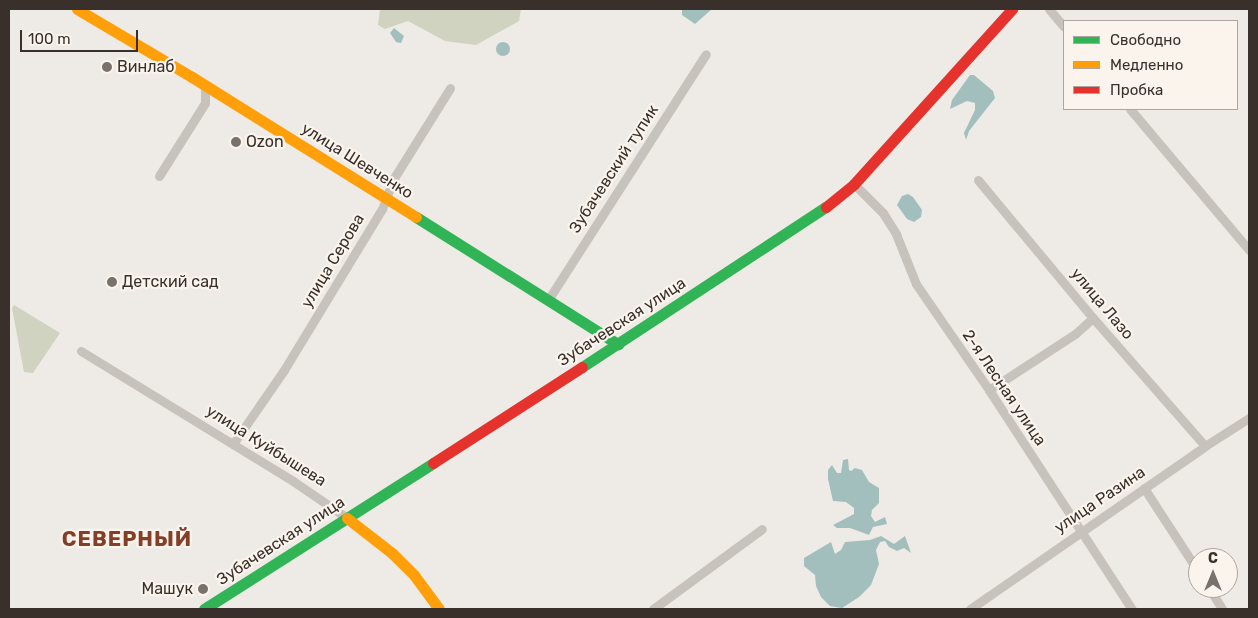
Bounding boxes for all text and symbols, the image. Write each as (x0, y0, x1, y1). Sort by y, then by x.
scale bar (22, 20, 140, 52)
legend (1063, 20, 1238, 110)
text: 100 m (28, 30, 70, 48)
text: Свободно (1110, 31, 1181, 49)
text: Медленно (1110, 56, 1183, 74)
place label: Винлаб (117, 57, 175, 77)
marker: Винлаб (101, 61, 113, 73)
text: Пробка (1110, 81, 1163, 99)
street label: Зубачевский тупик (565, 101, 663, 237)
street label: улица Шевченко (298, 119, 416, 203)
place label: Ozon (246, 132, 284, 152)
marker: Ozon (230, 136, 242, 148)
street label: улица Серова (297, 211, 369, 311)
street label: улица Лазо (1067, 264, 1137, 344)
place label: Детский сад (122, 272, 219, 292)
street label: Зубачевская улица (555, 274, 689, 370)
marker: Детский сад (106, 276, 118, 288)
street label: 2-я Лесная улица (958, 326, 1050, 450)
street label: улица Куйбышева (202, 401, 330, 491)
street label: улица Разина (1051, 463, 1149, 537)
street label: Зубачевская улица (214, 493, 348, 589)
district label: СЕВЕРНЫЙ (61, 526, 193, 552)
north arrow (1188, 548, 1238, 598)
text: С (1208, 550, 1218, 567)
place label: Машук (142, 579, 193, 599)
marker: Машук (197, 583, 209, 595)

